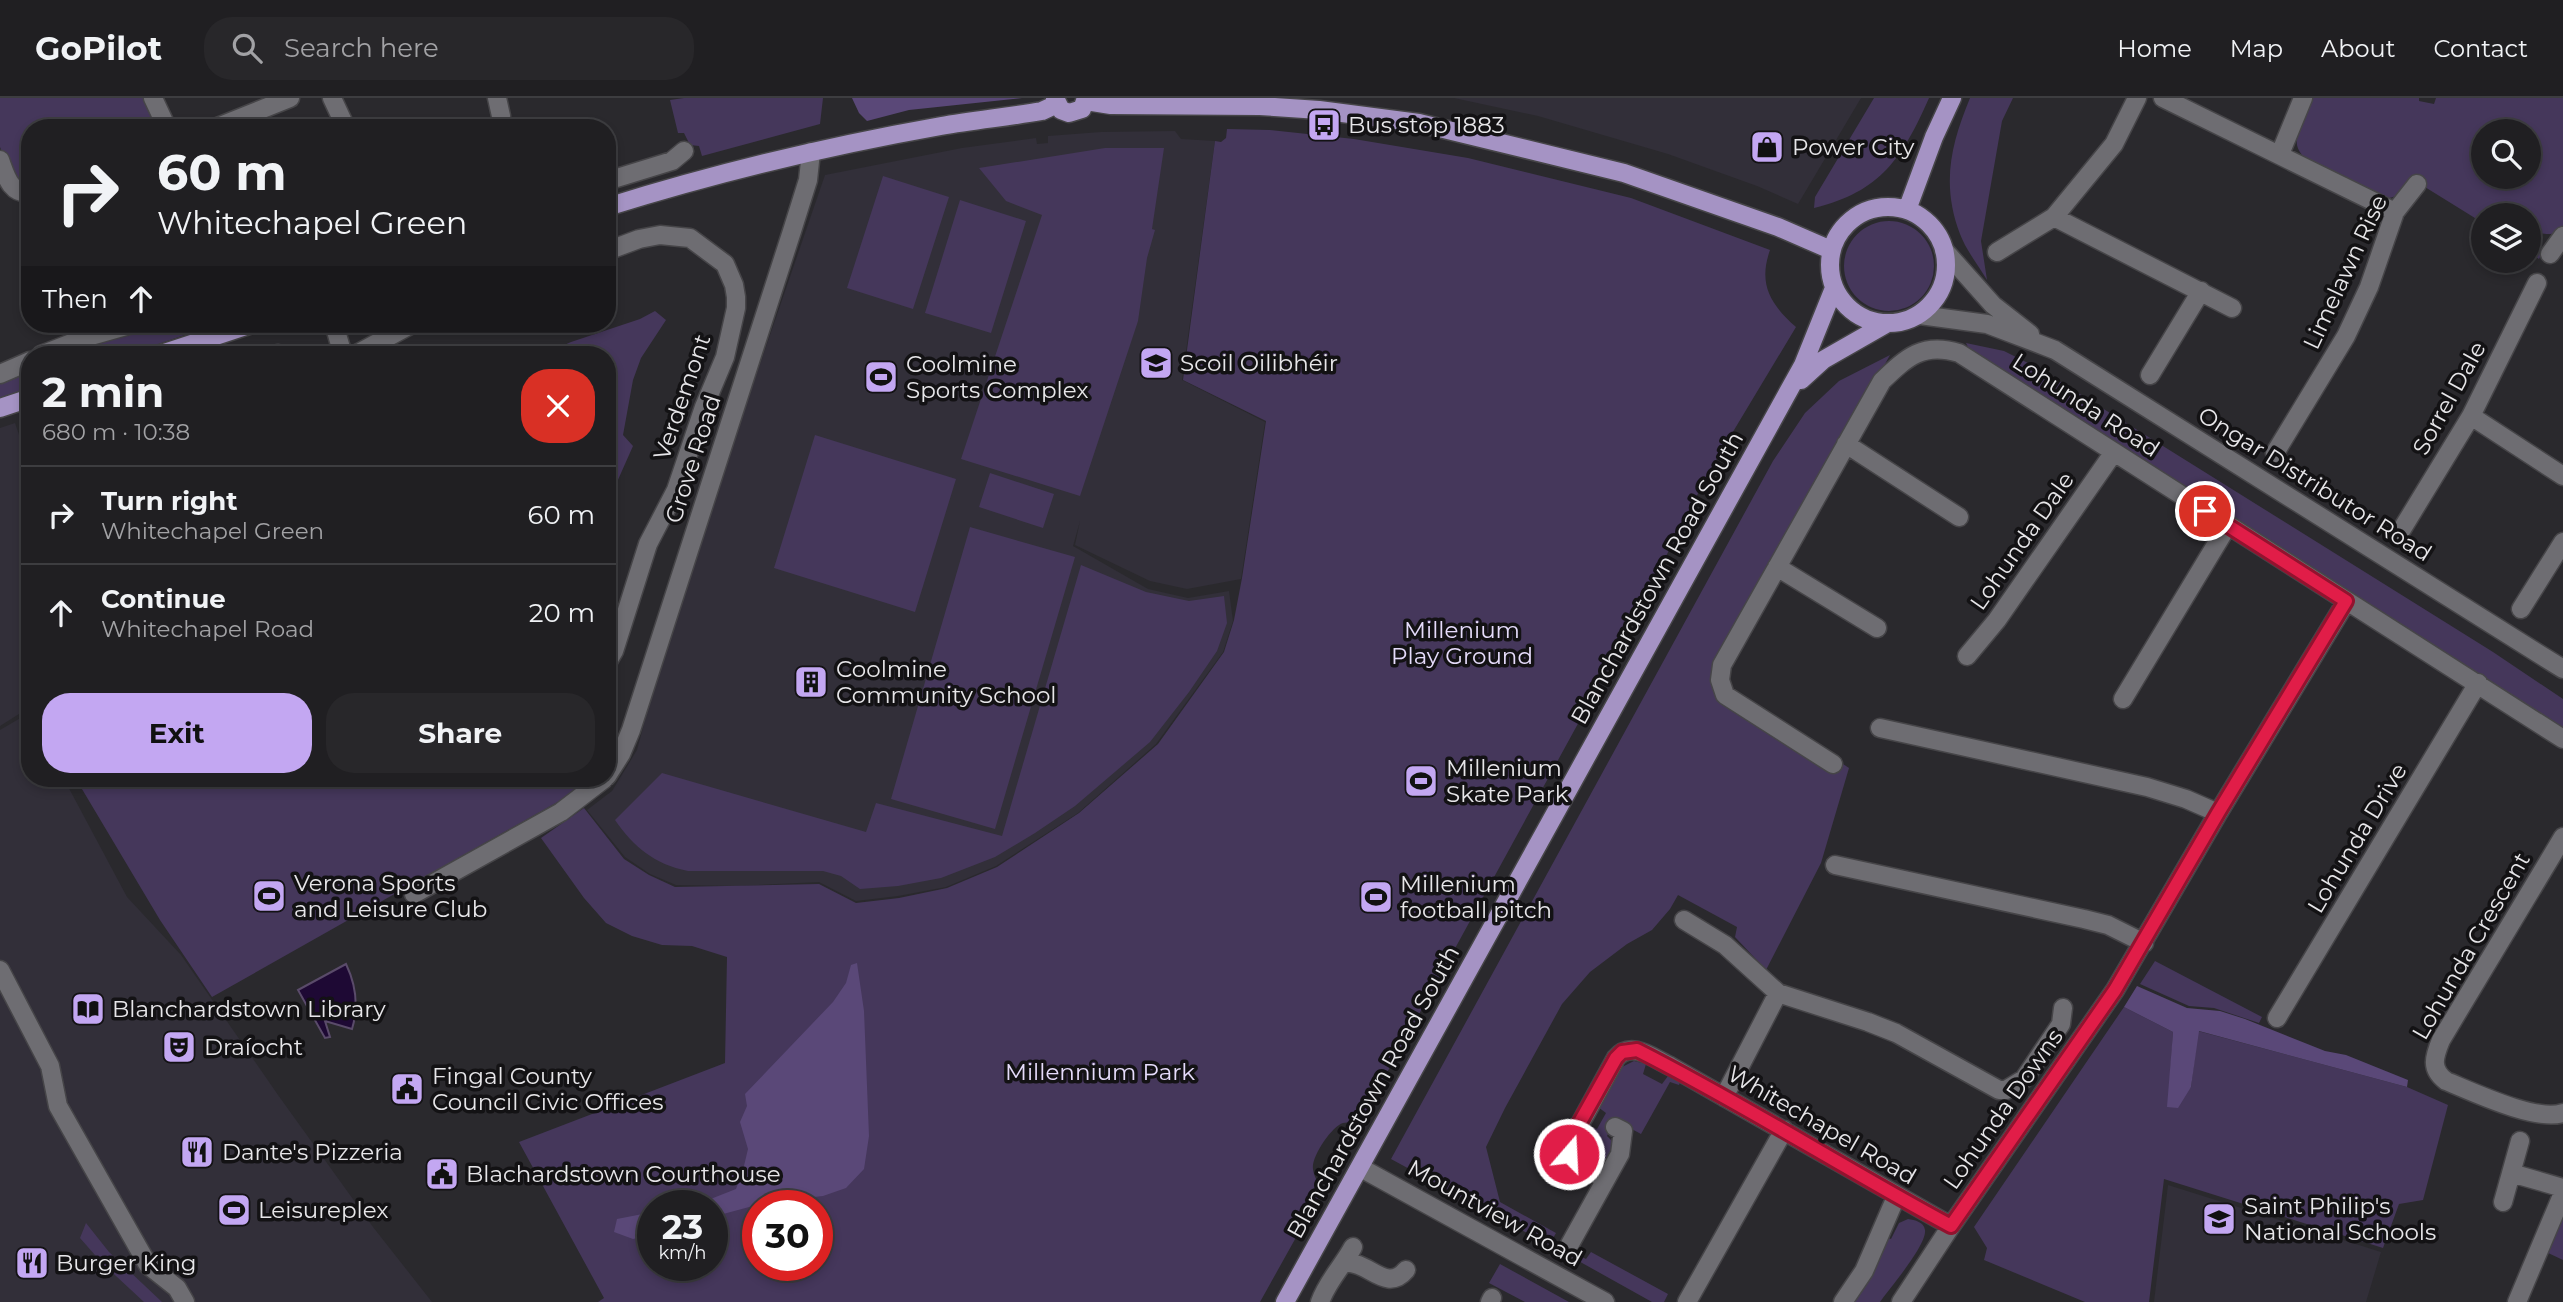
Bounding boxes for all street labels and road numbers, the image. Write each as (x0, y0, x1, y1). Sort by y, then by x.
street label: Limelawn Rise (2297, 190, 2393, 354)
street label: Verdemont (647, 331, 717, 463)
street label: Sorrel Dale (2406, 336, 2492, 460)
street label: Lohunda Road (2007, 347, 2165, 463)
street label: Grove Road (659, 391, 727, 527)
street label: Ongar Distributor Road (2193, 401, 2437, 567)
street label: Blanchardstown Road South (1565, 427, 1749, 729)
street label: Lohunda Dale (1964, 467, 2080, 615)
street label: Lohunda Drive (2301, 758, 2413, 918)
street label: Lohunda Crescent (2406, 847, 2536, 1045)
street label: Blanchardstown Road South (1281, 941, 1465, 1243)
street label: Lohunda Downs (1937, 1023, 2069, 1195)
street label: Whitechapel Road (1723, 1060, 1921, 1190)
street label: Mountview Road (1403, 1153, 1587, 1273)

